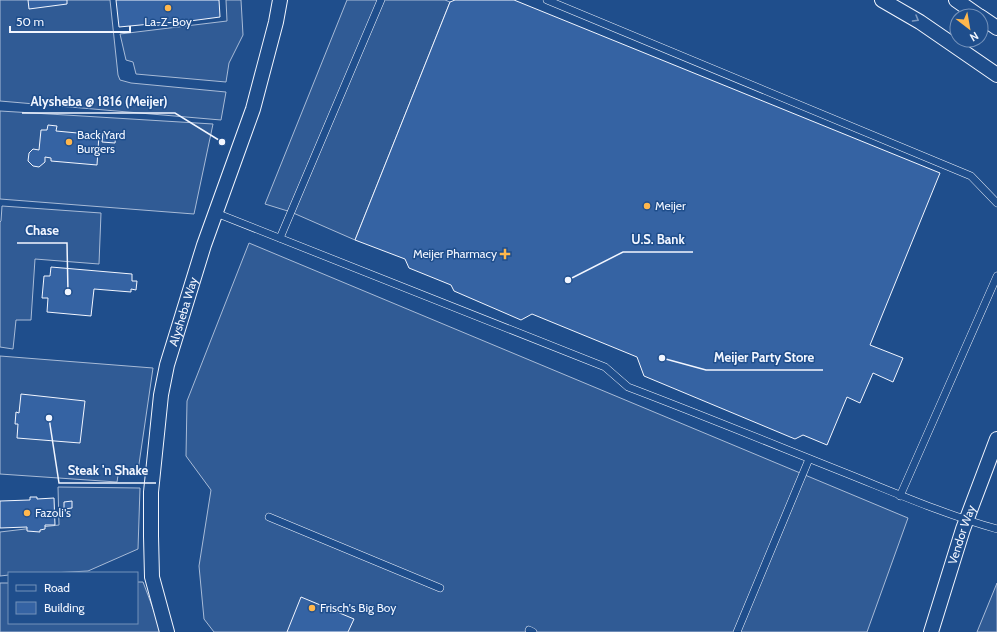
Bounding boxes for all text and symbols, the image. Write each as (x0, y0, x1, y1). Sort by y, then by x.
marker: La-Z-Boy (163, 3, 173, 13)
scale bar (10, 8, 130, 34)
north arrow (949, 8, 989, 48)
text: 50 m (16, 14, 44, 29)
place label: La-Z-Boy (144, 14, 192, 29)
one-way arrow (911, 15, 919, 22)
text: N (967, 29, 981, 45)
callout: Alysheba @ 1816 (Meijer) (22, 88, 175, 113)
text: Alysheba @ 1816 (Meijer) (30, 93, 168, 109)
place label: Back Yard Burgers (77, 127, 126, 156)
marker: Back Yard Burgers (64, 137, 74, 147)
place label: Meijer (655, 198, 686, 213)
marker: Meijer (642, 201, 652, 211)
callout: Chase (17, 218, 67, 243)
text: Chase (25, 222, 59, 238)
callout: U.S. Bank (623, 227, 693, 252)
text: U.S. Bank (631, 231, 685, 247)
place label: Meijer Pharmacy (413, 246, 497, 261)
marker: Meijer Pharmacy (500, 249, 510, 259)
street label: Alysheba Way (165, 275, 201, 348)
callout: Meijer Party Store (706, 345, 823, 370)
text: Meijer Party Store (714, 349, 814, 365)
callout: Steak 'n Shake (59, 458, 156, 483)
text: Steak 'n Shake (68, 462, 149, 478)
street label: Vendor Way (944, 503, 978, 566)
place label: Fazoli's (35, 505, 71, 520)
marker: Fazoli's (22, 508, 32, 518)
legend (8, 572, 138, 624)
text: Road (44, 580, 70, 595)
text: Building (44, 600, 86, 615)
place label: Frisch's Big Boy (320, 600, 396, 615)
marker: Frisch's Big Boy (307, 603, 317, 613)

